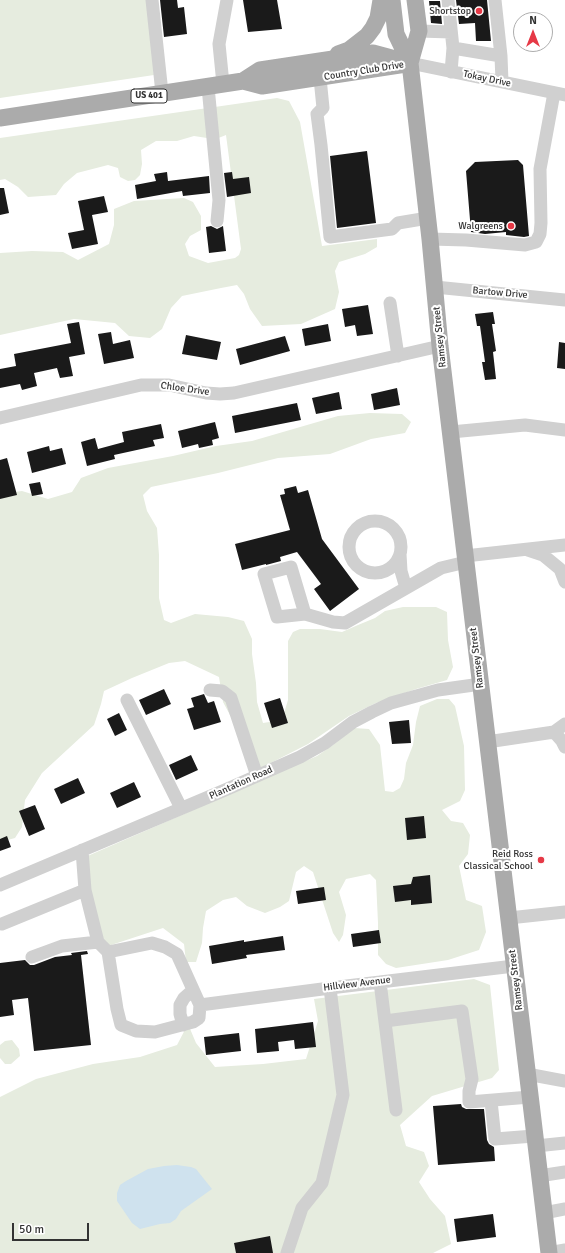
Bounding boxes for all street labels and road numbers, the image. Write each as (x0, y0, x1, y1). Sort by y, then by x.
street label: Country Club Drive (323, 59, 405, 83)
street label: Tokay Drive (462, 68, 512, 90)
road number: US 401 (131, 89, 167, 103)
street label: Bartow Drive (472, 285, 528, 301)
street label: Ramsey Street (431, 306, 449, 368)
street label: Chloe Drive (160, 380, 210, 398)
street label: Ramsey Street (467, 627, 487, 689)
street label: Plantation Road (207, 764, 275, 802)
street label: Ramsey Street (506, 949, 526, 1011)
street label: Hillview Avenue (323, 974, 391, 994)

